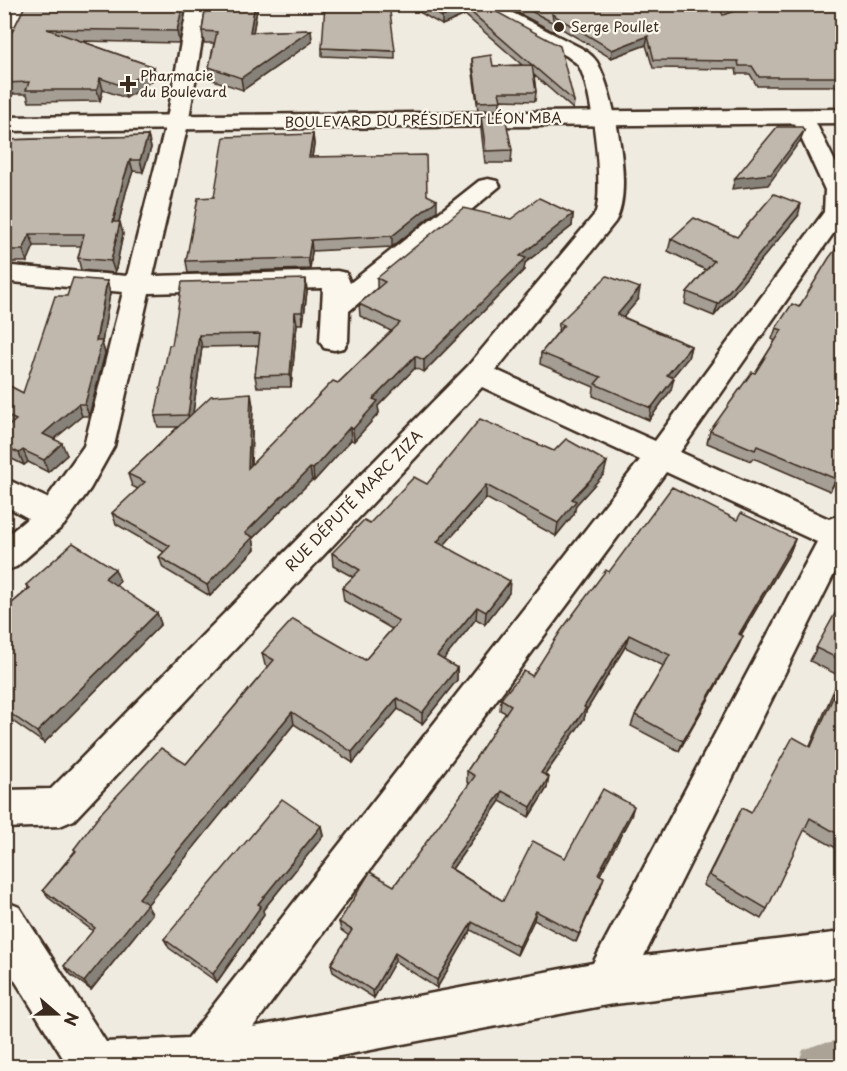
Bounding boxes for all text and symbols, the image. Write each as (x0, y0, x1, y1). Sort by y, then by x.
place label: Serge Poullet (571, 16, 659, 37)
marker: Serge Poullet (552, 20, 566, 34)
place label: Pharmacie du Boulevard (140, 65, 227, 102)
marker: Pharmacie du Boulevard (121, 77, 135, 91)
street label: BOULEVARD DU PRÉSIDENT LÉON MBA (284, 107, 562, 132)
street label: RUE DÉPUTÉ MARC ZIZA (279, 424, 427, 576)
north arrow (27, 984, 87, 1044)
text: N (59, 1009, 85, 1030)

